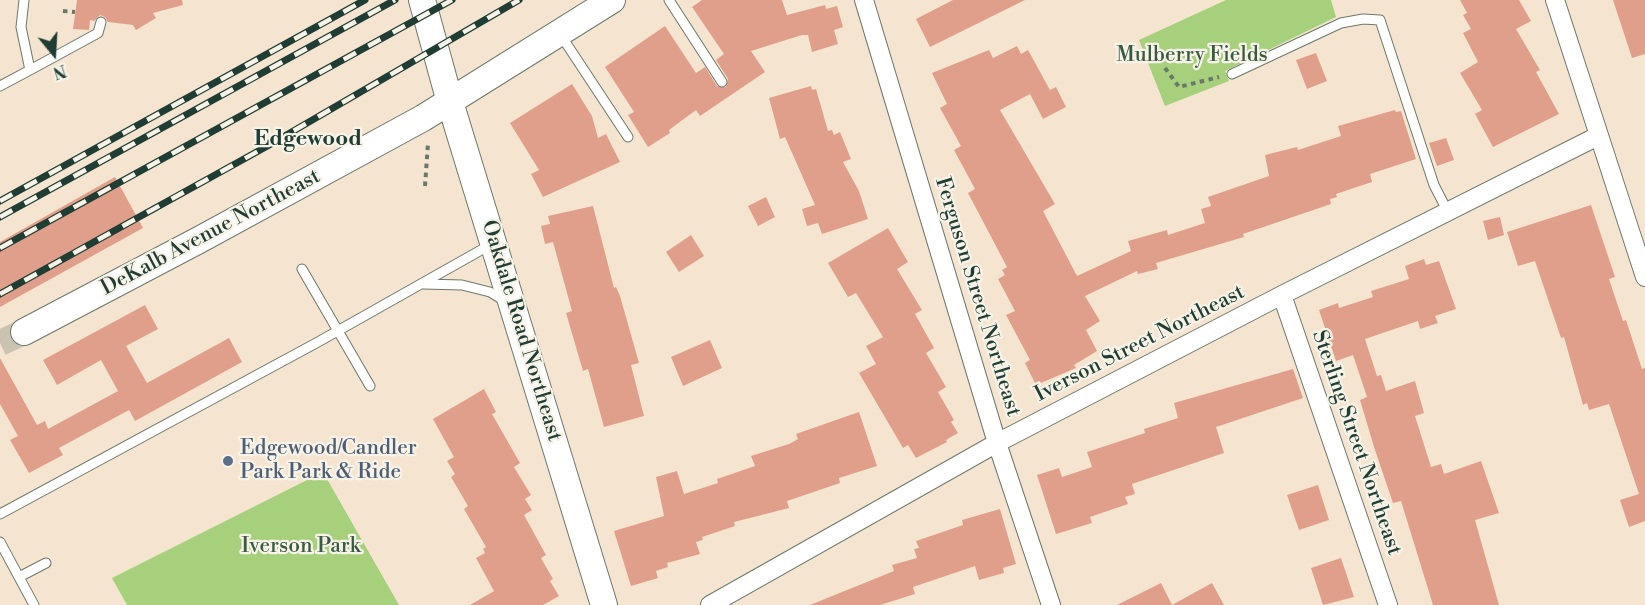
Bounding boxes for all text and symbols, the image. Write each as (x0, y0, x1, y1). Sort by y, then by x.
north arrow (24, 24, 84, 84)
park label: Mulberry Fields (1116, 43, 1268, 69)
text: N (50, 60, 69, 83)
district label: Edgewood (254, 127, 362, 153)
street label: DeKalb Avenue Northeast (97, 164, 325, 302)
street label: Ferguson Street Northeast (929, 174, 1025, 420)
street label: Oakdale Road Northeast (475, 217, 567, 445)
street label: Iverson Street Northeast (1031, 280, 1249, 408)
street label: Sterling Street Northeast (1306, 327, 1406, 559)
place label: Edgewood/Candler Park Park & Ride (240, 436, 417, 486)
marker: Edgewood/Candler Park Park & Ride (221, 454, 235, 468)
park label: Iverson Park (241, 534, 361, 560)

